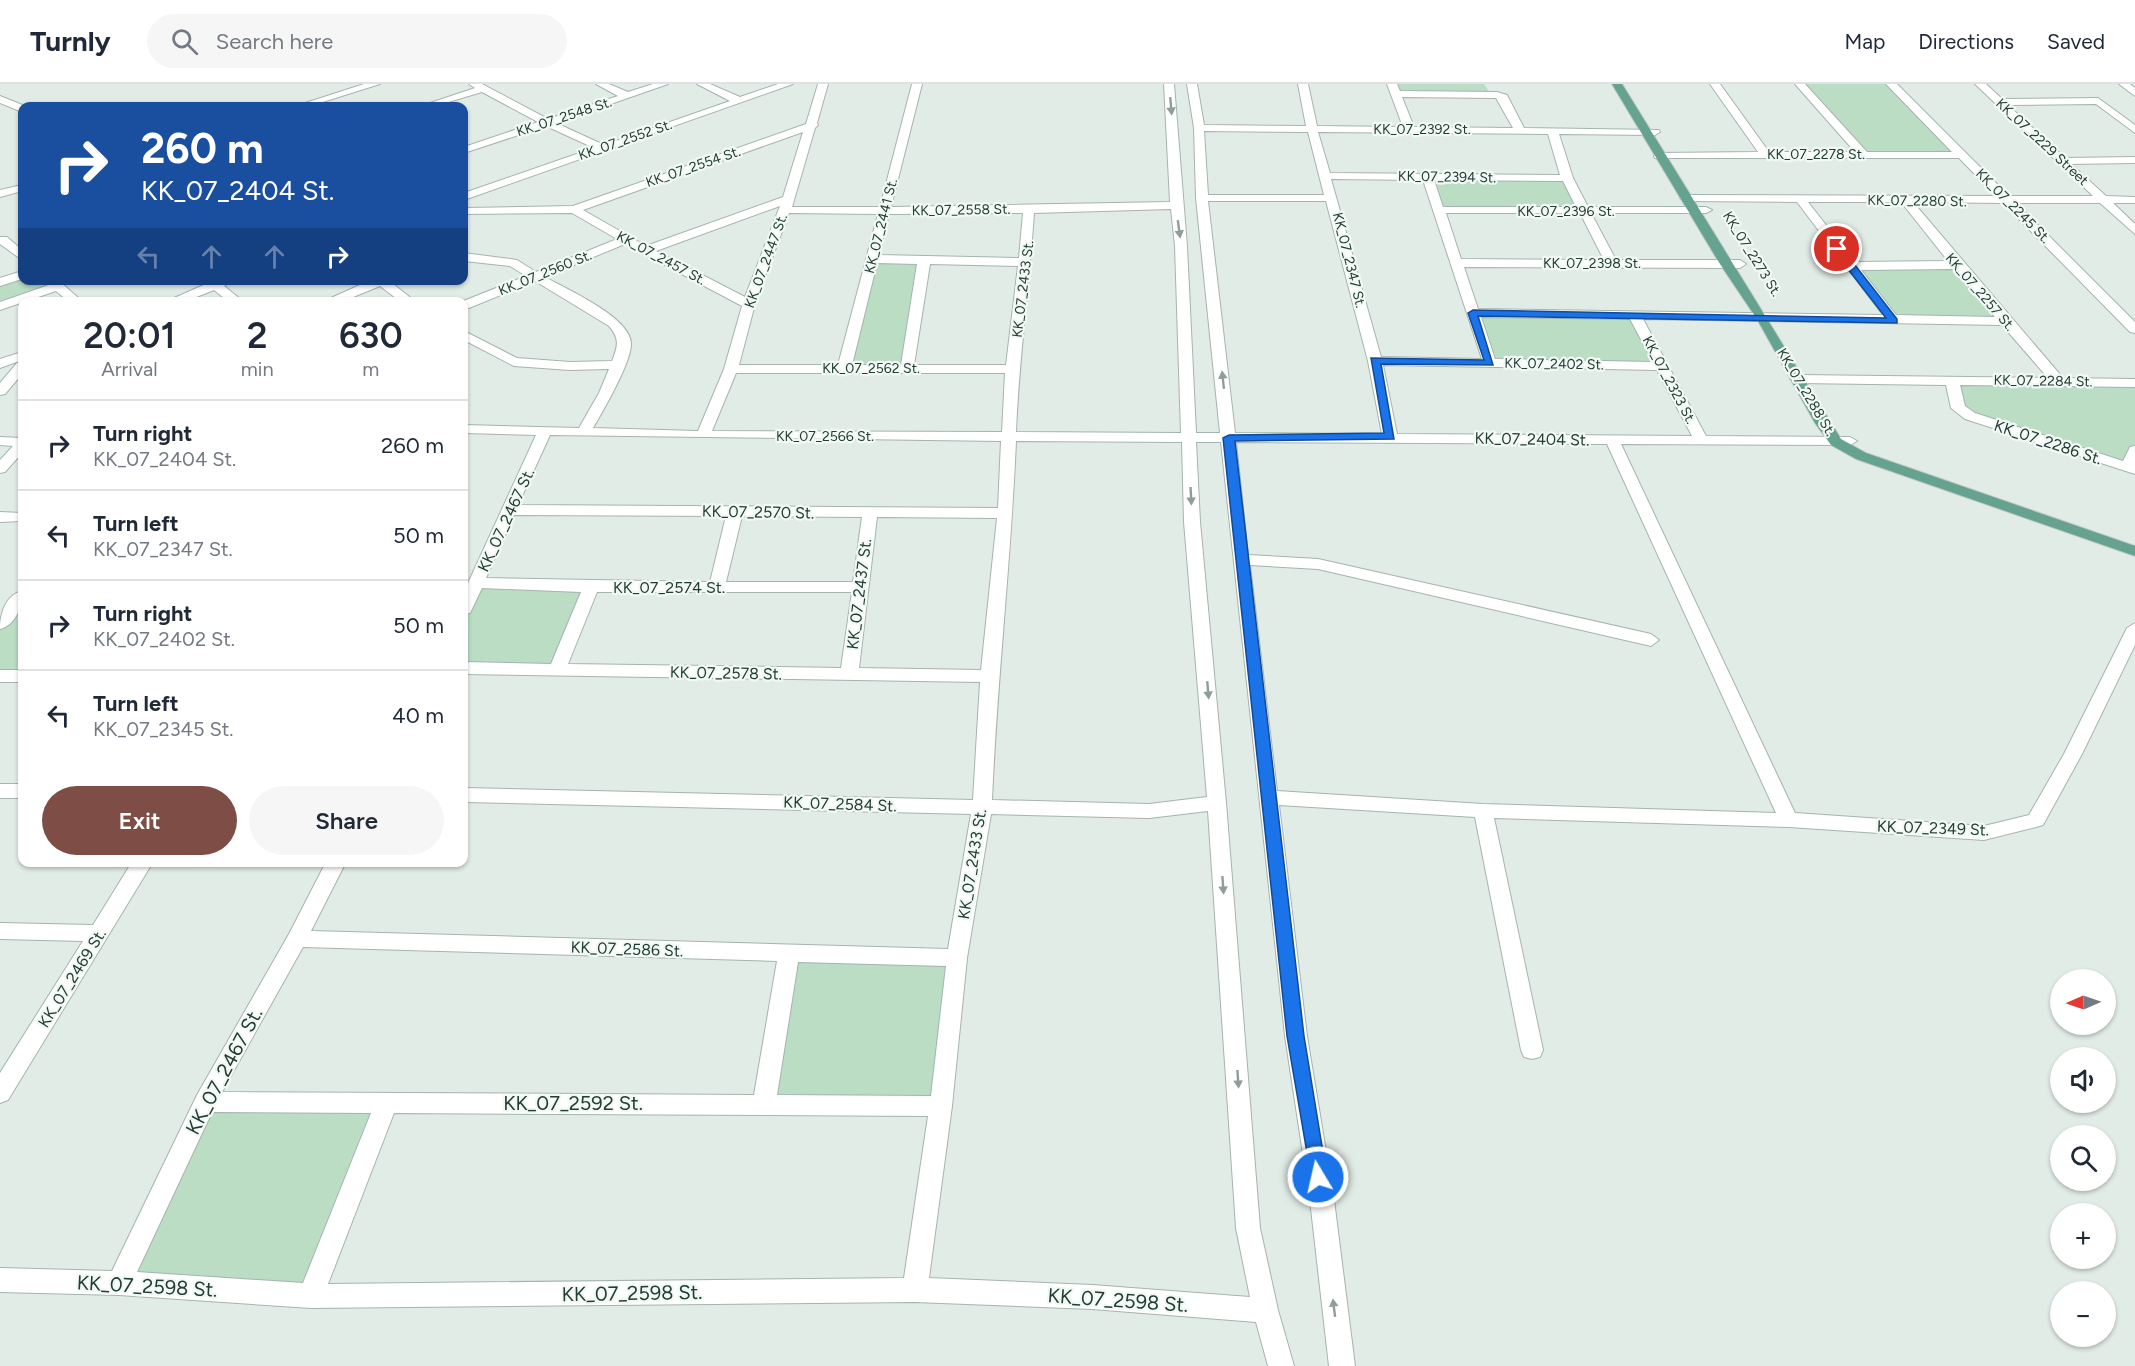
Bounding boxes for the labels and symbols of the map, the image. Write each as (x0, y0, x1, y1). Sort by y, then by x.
street label: KK_07_2548 St. (514, 94, 614, 140)
street label: KK_07_2229 Street (1992, 95, 2092, 189)
one-way arrow (1166, 97, 1176, 116)
street label: KK_07_2552 St. (576, 116, 674, 164)
street label: KK_07_2392 St. (1373, 121, 1471, 138)
street label: KK_07_2554 St. (644, 143, 743, 191)
street label: KK_07_2278 St. (1767, 146, 1865, 163)
street label: KK_07_2245 St. (1972, 165, 2054, 247)
street label: KK_07_2394 St. (1398, 168, 1496, 186)
street label: KK_07_2441 St. (861, 177, 901, 275)
street label: KK_07_2280 St. (1867, 192, 1967, 210)
street label: KK_07_2558 St. (912, 201, 1011, 219)
street label: KK_07_2396 St. (1517, 203, 1615, 220)
street label: KK_07_2273 St. (1719, 208, 1785, 300)
street label: KK_07_2347 St. (1329, 211, 1369, 310)
street label: KK_07_2447 St. (741, 212, 791, 310)
one-way arrow (1174, 219, 1184, 238)
pin (1811, 223, 1862, 274)
street label: KK_07_2457 St. (614, 227, 708, 289)
street label: KK_07_2433 St. (1009, 239, 1037, 339)
street label: KK_07_2560 St. (496, 247, 594, 299)
street label: KK_07_2257 St. (1942, 250, 2018, 334)
street label: KK_07_2398 St. (1543, 255, 1641, 272)
street label: KK_07_2323 St. (1639, 333, 1699, 427)
street label: KK_07_2288 St. (1773, 345, 1839, 439)
street label: KK_07_2402 St. (1504, 355, 1604, 373)
street label: KK_07_2562 St. (822, 360, 920, 377)
one-way arrow (1218, 370, 1227, 389)
street label: KK_07_2284 St. (1993, 372, 2093, 390)
street label: KK_07_2286 St. (1992, 416, 2104, 468)
street label: KK_07_2566 St. (776, 428, 874, 445)
street label: KK_07_2404 St. (1475, 429, 1589, 449)
street label: KK_07_2467 St. (474, 465, 538, 575)
one-way arrow (1186, 487, 1196, 506)
street label: KK_07_2570 St. (702, 502, 814, 522)
street label: KK_07_2437 St. (843, 537, 875, 651)
street label: KK_07_2574 St. (613, 578, 725, 597)
street label: KK_07_2578 St. (670, 663, 782, 683)
one-way arrow (1203, 681, 1213, 700)
street label: KK_07_2584 St. (783, 793, 897, 815)
street label: KK_07_2433 St. (954, 807, 990, 921)
street label: KK_07_2349 St. (1877, 817, 1989, 839)
one-way arrow (1219, 875, 1228, 894)
street label: KK_07_2469 St. (34, 925, 110, 1031)
street label: KK_07_2586 St. (570, 938, 684, 960)
north arrow (2050, 969, 2116, 1035)
street label: KK_07_2467 St. (181, 1004, 267, 1138)
one-way arrow (1233, 1070, 1243, 1089)
street label: KK_07_2592 St. (503, 1091, 643, 1115)
position arrow (1286, 1145, 1350, 1209)
street label: KK_07_2598 St. (76, 1270, 218, 1302)
street label: KK_07_2598 St. (561, 1280, 703, 1306)
street label: KK_07_2598 St. (1047, 1283, 1189, 1317)
one-way arrow (1330, 1298, 1339, 1317)

